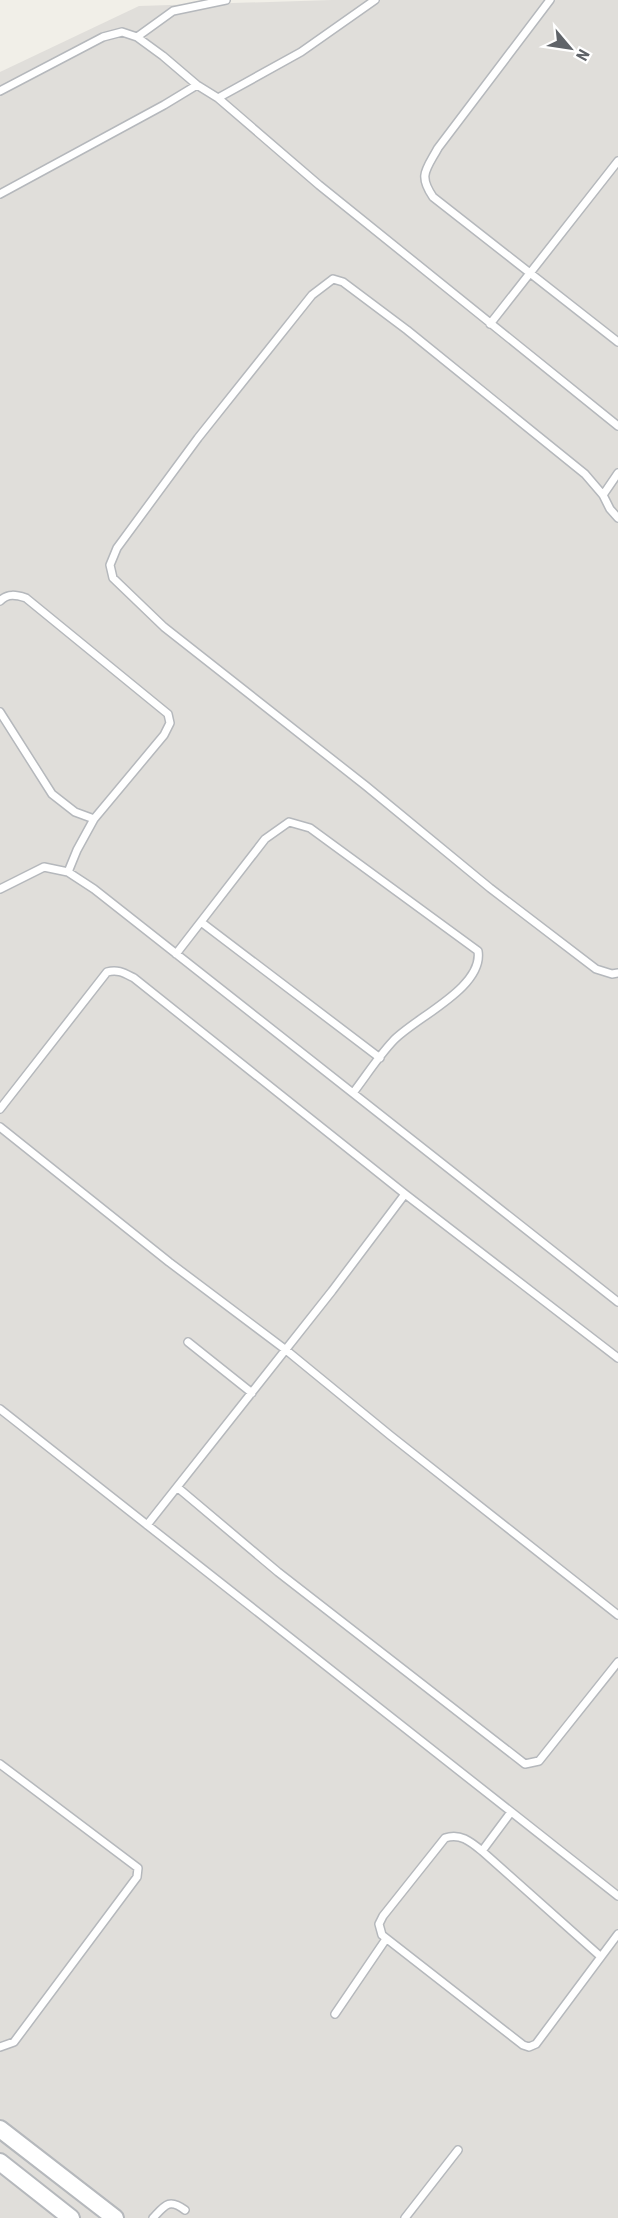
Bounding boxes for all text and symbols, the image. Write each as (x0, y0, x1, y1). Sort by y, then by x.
north arrow (540, 18, 600, 78)
text: N (572, 46, 593, 64)

